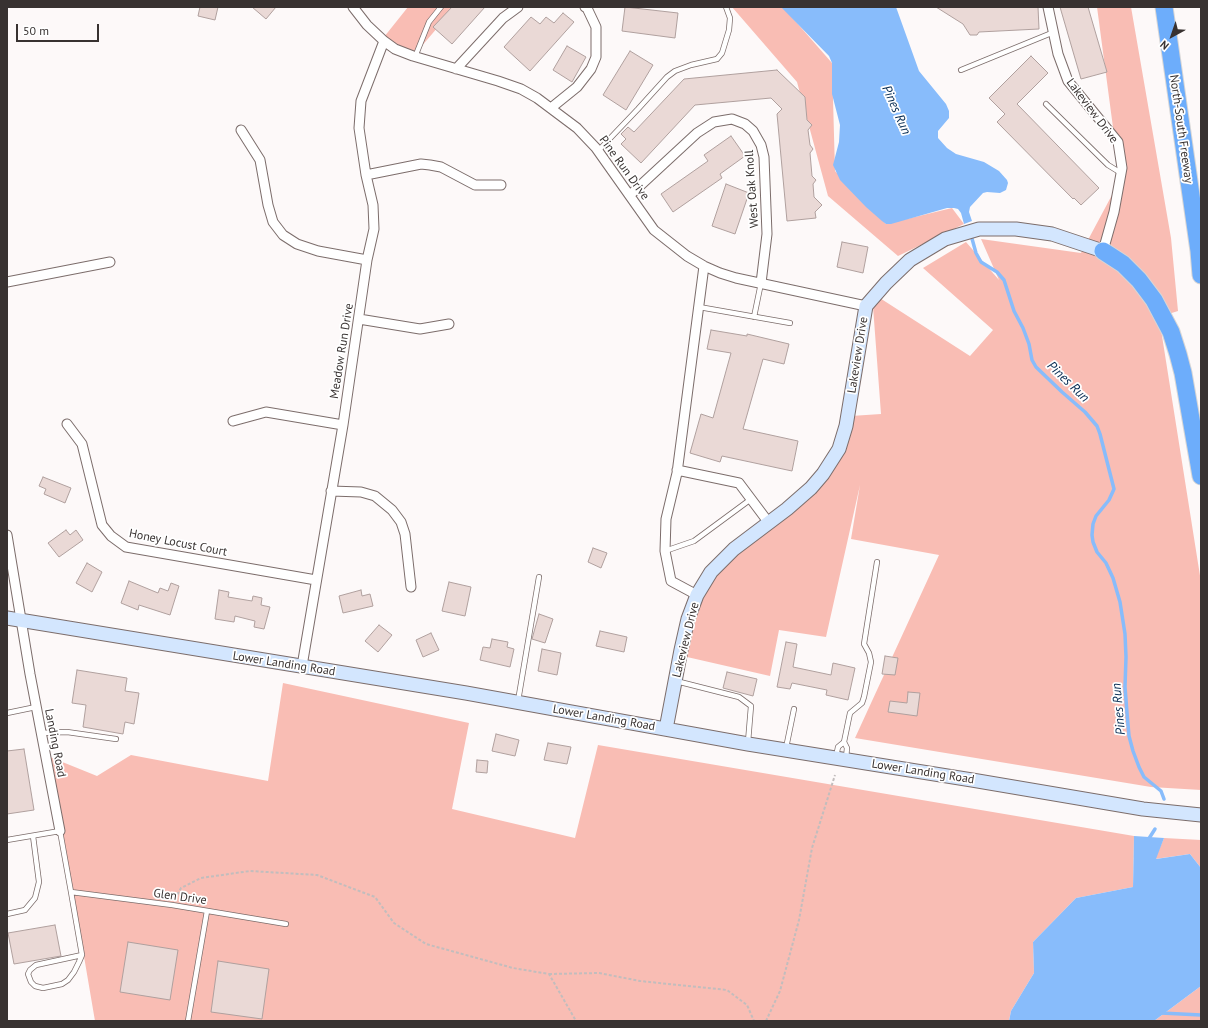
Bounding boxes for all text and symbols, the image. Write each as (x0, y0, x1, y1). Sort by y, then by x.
scale bar (18, 16, 101, 42)
north arrow (1152, 16, 1192, 56)
text: 50 m (23, 23, 49, 38)
text: N (1157, 38, 1172, 53)
street label: North-South Freeway (1166, 74, 1196, 184)
street label: Lakeview Drive (1063, 76, 1121, 146)
water label: Pines Run (878, 83, 914, 137)
street label: Pine Run Drive (596, 133, 652, 203)
street label: West Oak Knoll (742, 150, 762, 228)
street label: Meadow Run Drive (327, 302, 357, 400)
street label: Lakeview Drive (845, 316, 871, 394)
water label: Pines Run (1044, 358, 1092, 406)
street label: Honey Locust Court (128, 526, 228, 560)
street label: Lakeview Drive (670, 601, 702, 679)
street label: Lower Landing Road (232, 649, 336, 679)
water label: Pines Run (1109, 682, 1129, 736)
street label: Lower Landing Road (552, 702, 656, 734)
street label: Landing Road (41, 707, 69, 779)
street label: Lower Landing Road (871, 757, 975, 787)
street label: Glen Drive (152, 886, 208, 908)

